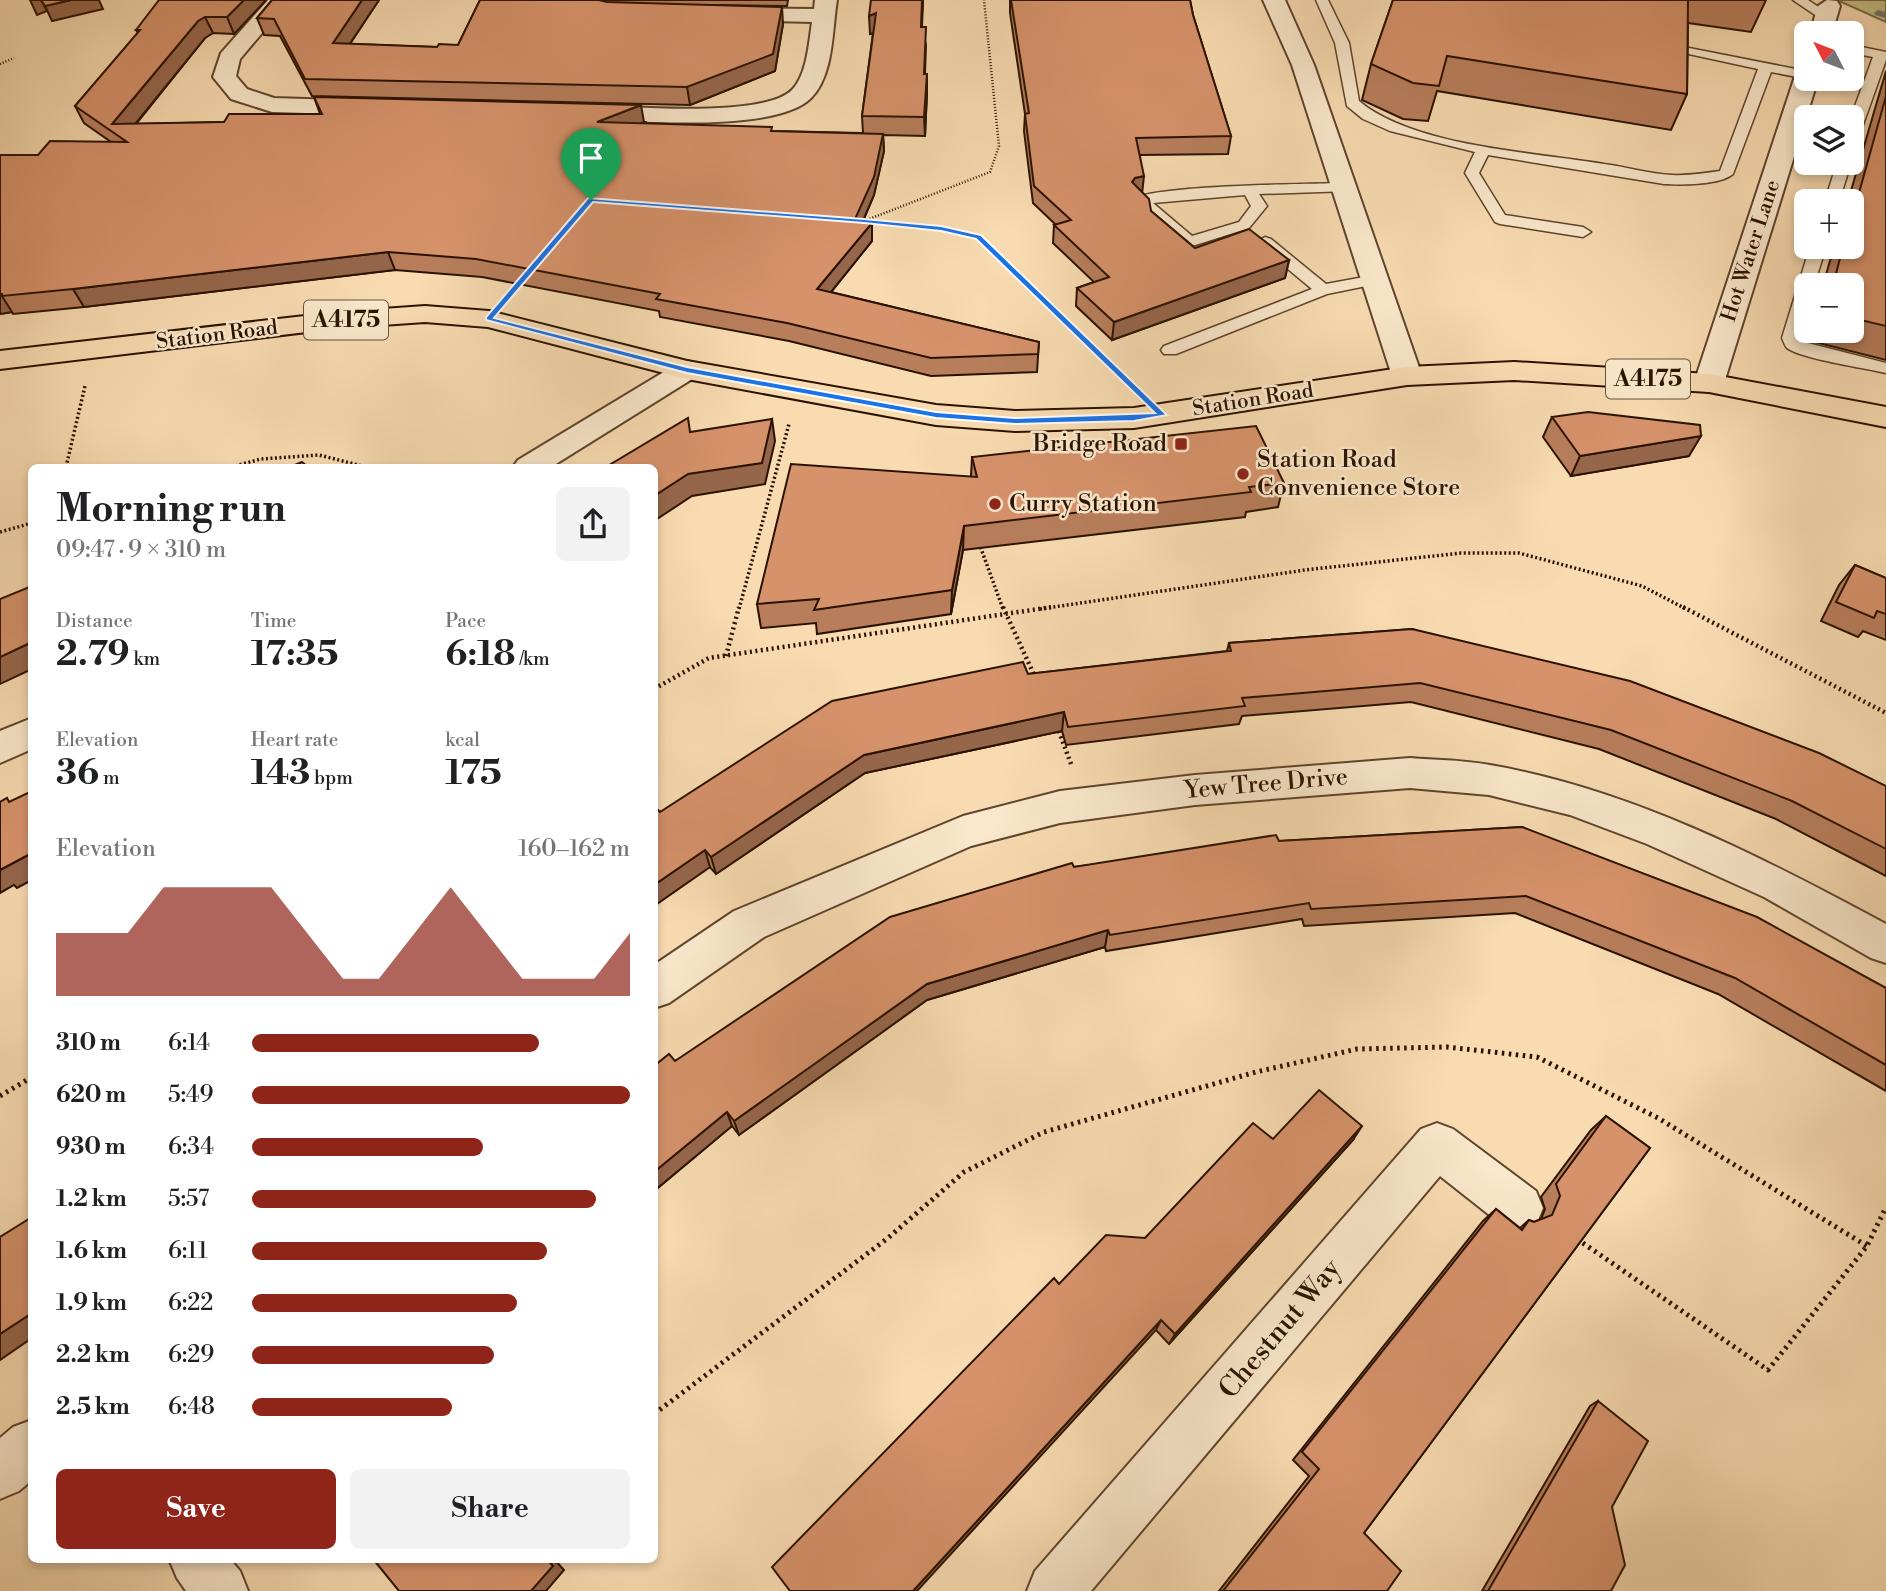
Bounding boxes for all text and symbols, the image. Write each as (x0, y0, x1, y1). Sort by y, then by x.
north arrow (1794, 21, 1864, 91)
map controls (1794, 21, 1864, 343)
button: layers (1794, 105, 1864, 175)
pin (561, 128, 621, 200)
icon: arrive (572, 139, 610, 177)
street label: Hot Water Lane (1716, 177, 1786, 325)
button: + (1794, 189, 1864, 259)
button: − (1794, 273, 1864, 343)
road number: A4175 (304, 300, 388, 340)
street label: Station Road (155, 315, 279, 355)
road number: A4175 (1606, 360, 1690, 398)
street label: Station Road (1191, 378, 1315, 422)
place label: Bridge Road (1032, 429, 1167, 459)
marker: Bridge Road (1173, 436, 1189, 452)
place label: Station Road Convenience Store (1257, 445, 1460, 503)
marker: Station Road Convenience Store (1235, 466, 1251, 482)
text: Morning run (56, 486, 286, 533)
button: share (556, 487, 630, 561)
place label: Curry Station (1009, 489, 1157, 519)
marker: Curry Station (987, 496, 1003, 512)
text: 09:47 · 9 × 310 m (56, 536, 226, 564)
text: Distance (56, 609, 133, 633)
text: Time (251, 609, 296, 633)
text: Pace (445, 609, 486, 633)
text: 2.79 (56, 633, 130, 676)
text: 17:35 (251, 633, 338, 676)
text: 6:18 (445, 633, 516, 676)
text: km (130, 647, 160, 671)
text: /km (516, 647, 550, 671)
text: Elevation (56, 728, 138, 752)
text: Heart rate (251, 728, 338, 752)
text: kcal (445, 728, 480, 752)
text: 36 (56, 752, 99, 795)
text: 143 (251, 752, 310, 795)
text: 175 (445, 752, 502, 795)
street label: Yew Tree Drive (1181, 762, 1349, 806)
text: m (99, 766, 120, 790)
text: bpm (310, 766, 353, 790)
text: Elevation (56, 835, 156, 863)
text: 160–162 m (518, 835, 630, 863)
text: 310 m (56, 1029, 121, 1057)
text: 6:14 (168, 1029, 210, 1057)
text: 620 m (56, 1081, 126, 1109)
text: 5:49 (168, 1081, 214, 1109)
text: 930 m (56, 1133, 126, 1161)
text: 6:34 (168, 1133, 214, 1161)
text: 1.2 km (56, 1185, 127, 1213)
text: 5:57 (168, 1185, 209, 1213)
text: 1.6 km (56, 1237, 127, 1265)
text: 6:11 (168, 1237, 208, 1265)
street label: Chestnut Way (1211, 1252, 1349, 1406)
text: 1.9 km (56, 1289, 127, 1317)
text: 6:22 (168, 1289, 213, 1317)
text: 2.2 km (56, 1341, 130, 1369)
text: 6:29 (168, 1341, 214, 1369)
text: 2.5 km (56, 1393, 130, 1421)
text: 6:48 (168, 1393, 215, 1421)
button: Save (56, 1469, 336, 1549)
button: Share (350, 1469, 630, 1549)

